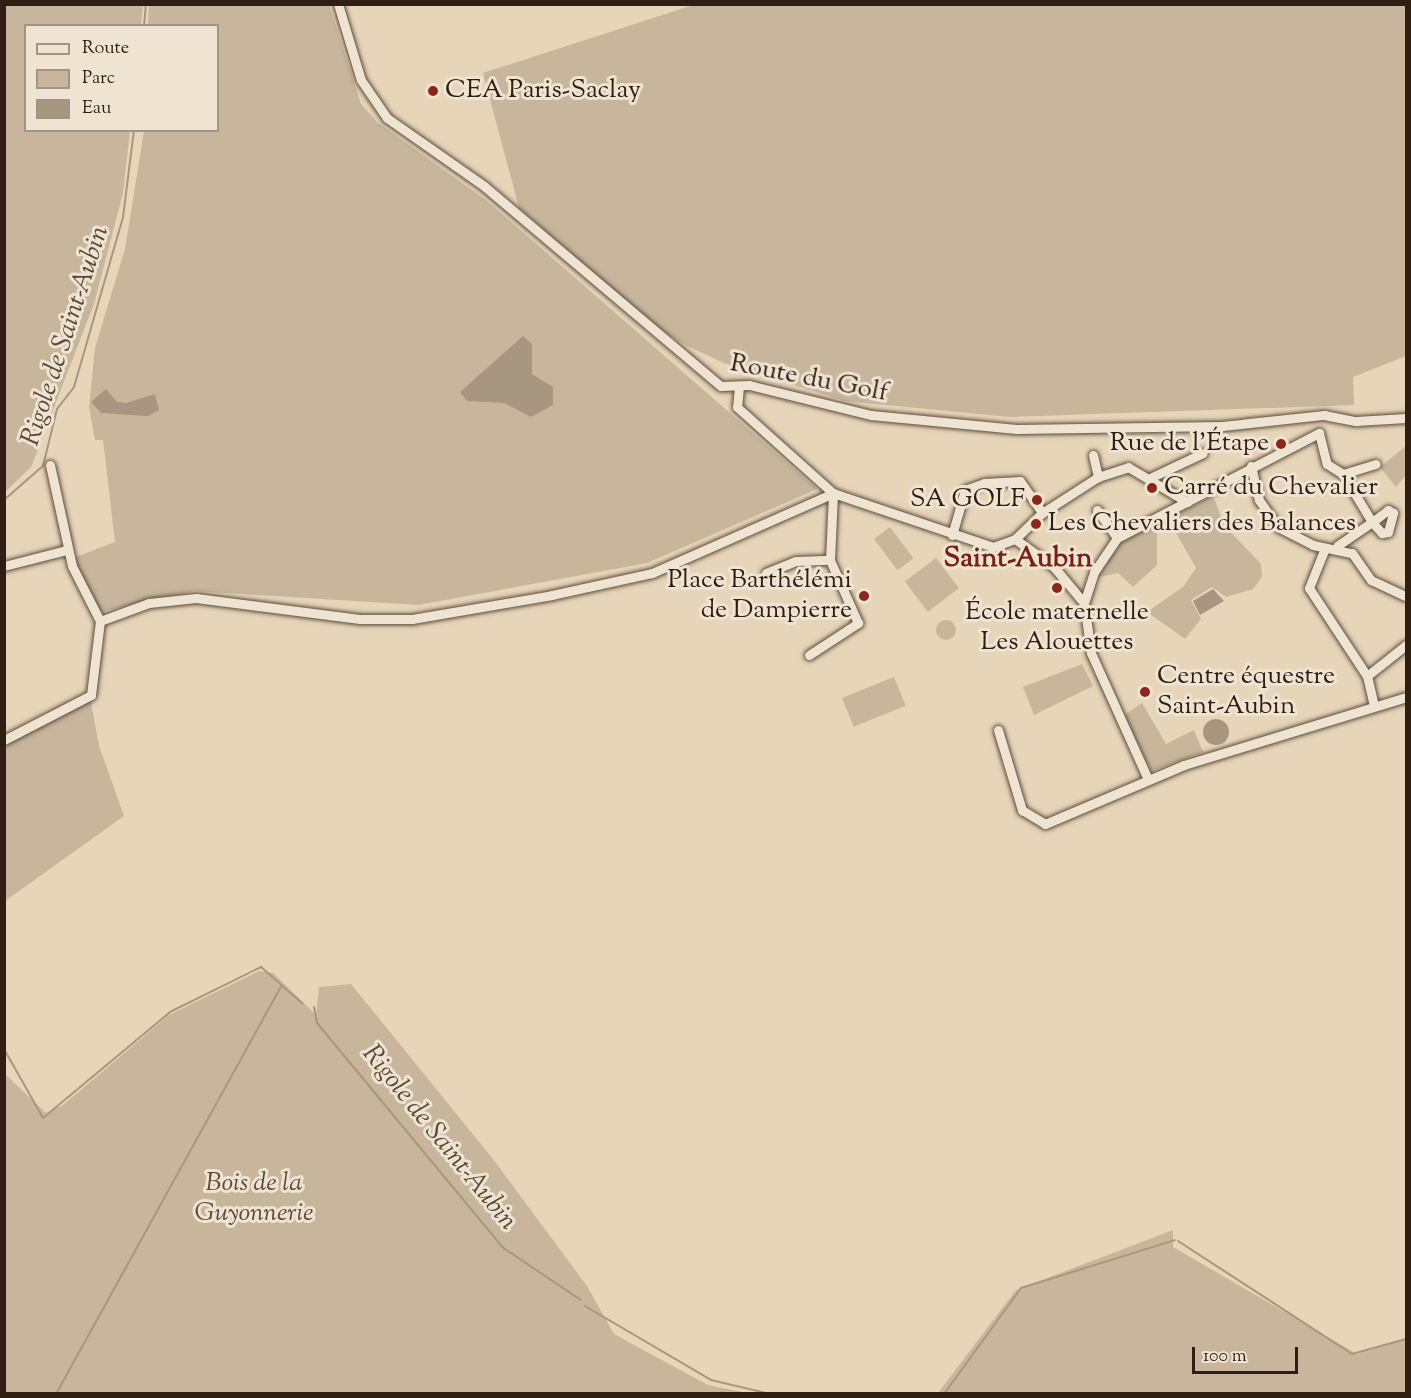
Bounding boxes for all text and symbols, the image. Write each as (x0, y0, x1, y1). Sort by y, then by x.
legend (24, 24, 219, 132)
text: Route (82, 36, 129, 62)
text: Parc (82, 66, 115, 92)
place label: CEA Paris-Saclay (445, 75, 641, 107)
marker: CEA Paris-Saclay (426, 84, 440, 98)
text: Eau (82, 96, 111, 122)
water label: Rigole de Saint-Aubin (15, 222, 117, 450)
street label: Route du Golf (727, 348, 891, 410)
place label: Rue de l'Étape (1110, 428, 1269, 460)
marker: Rue de l'Étape (1274, 437, 1288, 451)
place label: Carré du Chevalier (1164, 472, 1378, 504)
marker: Carré du Chevalier (1145, 481, 1159, 495)
place label: SA GOLF (910, 484, 1025, 516)
marker: SA GOLF (1030, 493, 1044, 507)
place label: Les Chevaliers des Balances (1048, 508, 1356, 540)
marker: Les Chevaliers des Balances (1029, 517, 1043, 531)
district label: Saint-Aubin (944, 542, 1092, 576)
place label: Place Barthélémi de Dampierre (667, 565, 852, 626)
marker: École maternelle Les Alouettes (1050, 581, 1064, 595)
marker: Place Barthélémi de Dampierre (857, 589, 871, 603)
place label: École maternelle Les Alouettes (965, 597, 1149, 658)
place label: Centre équestre Saint-Aubin (1157, 661, 1335, 722)
marker: Centre équestre Saint-Aubin (1138, 685, 1152, 699)
water label: Rigole de Saint-Aubin (354, 1039, 524, 1237)
park label: Bois de la Guyonnerie (195, 1168, 313, 1230)
scale bar (1195, 1335, 1302, 1373)
text: 100 m (1203, 1344, 1247, 1370)

